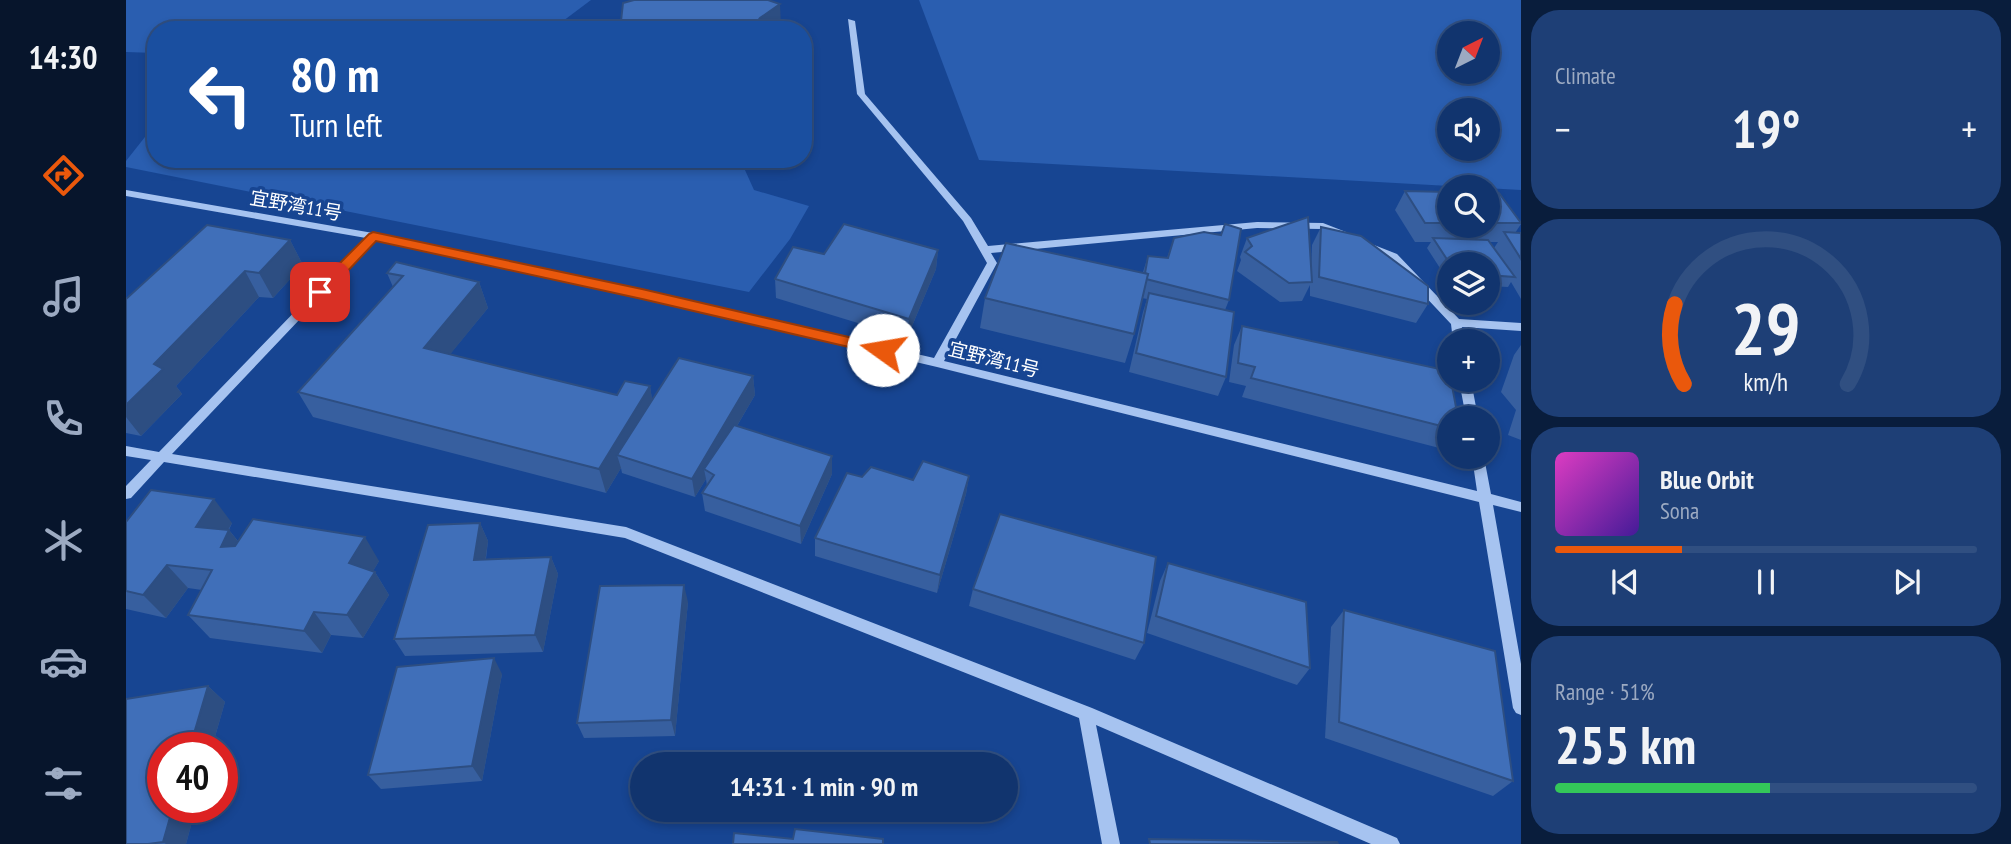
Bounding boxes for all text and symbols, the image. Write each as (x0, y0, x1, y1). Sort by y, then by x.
north arrow (1437, 21, 1500, 84)
map controls (1437, 21, 1500, 469)
text: 14:30 (28, 36, 98, 78)
text: 80 m (290, 42, 379, 106)
icon: left (175, 49, 266, 140)
text: Climate (1555, 61, 1616, 90)
text: 19° (1732, 95, 1800, 162)
button: sound (1437, 98, 1500, 161)
text: Turn left (290, 104, 382, 146)
text: − (1555, 104, 1571, 153)
text: + (1961, 104, 1977, 153)
icon: directions (39, 151, 88, 200)
button: search (1437, 175, 1500, 238)
street label: 宜野湾11号 (248, 185, 344, 225)
button: layers (1437, 252, 1500, 315)
pin (290, 262, 350, 322)
icon: music (39, 272, 88, 321)
icon: arrive (301, 273, 339, 311)
text: 29 (1731, 280, 1801, 374)
position arrow (846, 313, 920, 387)
button: + (1437, 329, 1500, 392)
street label: 宜野湾11号 (946, 336, 1042, 382)
text: km/h (1744, 366, 1788, 398)
icon: phone (39, 394, 88, 443)
button: − (1437, 406, 1500, 469)
text: Blue Orbit (1660, 463, 1754, 496)
text: Sona (1660, 496, 1699, 525)
icon: climate (39, 516, 88, 565)
icon: previous (1606, 563, 1644, 601)
icon: pause (1747, 563, 1785, 601)
icon: next (1888, 563, 1926, 601)
icon: car (39, 637, 88, 686)
text: Range · 51% (1555, 677, 1655, 706)
text: 255 km (1555, 711, 1696, 778)
speed limit sign: 40 (147, 732, 238, 823)
icon: filters (39, 759, 88, 808)
text: 14:31 · 1 min · 90 m (730, 770, 918, 803)

